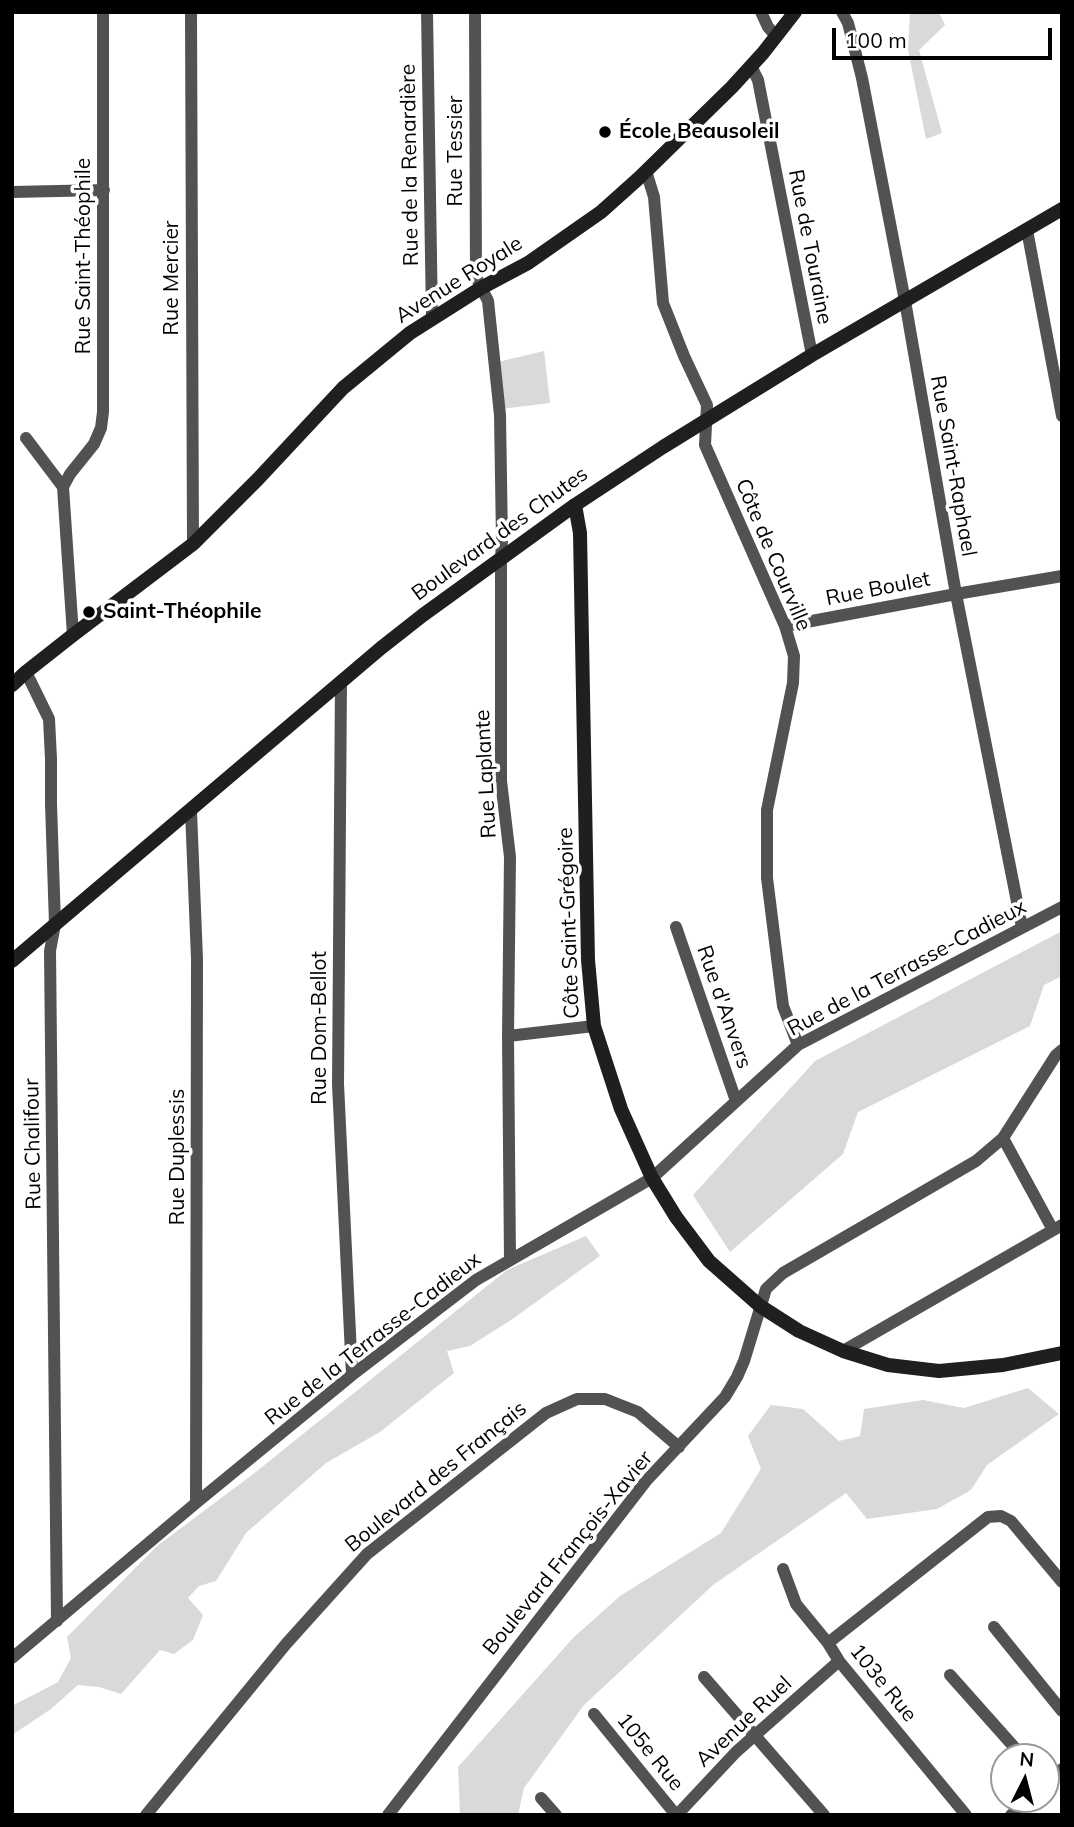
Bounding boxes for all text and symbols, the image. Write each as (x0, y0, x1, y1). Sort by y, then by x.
scale bar (836, 14, 1056, 58)
text: 100 m (845, 27, 907, 53)
street label: Rue de la Renardière (396, 64, 424, 266)
street label: Rue Tessier (443, 96, 469, 206)
place label: École Beausoleil (619, 119, 779, 145)
marker: École Beausoleil (597, 124, 613, 140)
street label: Rue Saint-Théophile (71, 158, 97, 354)
street label: Rue de Touraine (783, 167, 837, 327)
street label: Rue Mercier (159, 221, 185, 335)
street label: Avenue Royale (391, 231, 527, 329)
street label: Rue Saint-Raphael (925, 373, 981, 559)
street label: Boulevard des Chutes (407, 462, 593, 606)
street label: Côte de Courville (730, 475, 816, 635)
street label: Rue Boulet (824, 567, 932, 611)
place label: Saint-Théophile (103, 599, 262, 625)
marker: Saint-Théophile (81, 604, 97, 620)
street label: Rue Laplante (470, 709, 502, 839)
street label: Côte Saint-Grégoire (553, 827, 585, 1019)
street label: Rue de la Terrasse-Cadieux (783, 894, 1031, 1042)
street label: Rue d'Anvers (691, 942, 757, 1072)
street label: Rue Dom-Bellot (307, 951, 333, 1105)
street label: Rue Chalifour (19, 1078, 47, 1210)
street label: Rue Duplessis (165, 1089, 191, 1225)
street label: Rue de la Terrasse-Cadieux (260, 1247, 486, 1431)
street label: Boulevard des Français (340, 1396, 532, 1558)
street label: Boulevard François-Xavier (478, 1446, 658, 1660)
street label: 103e Rue (844, 1639, 922, 1727)
street label: Avenue Ruel (691, 1671, 797, 1773)
street label: 105e Rue (611, 1708, 689, 1796)
north arrow (990, 1743, 1060, 1813)
text: N (1019, 1746, 1035, 1772)

